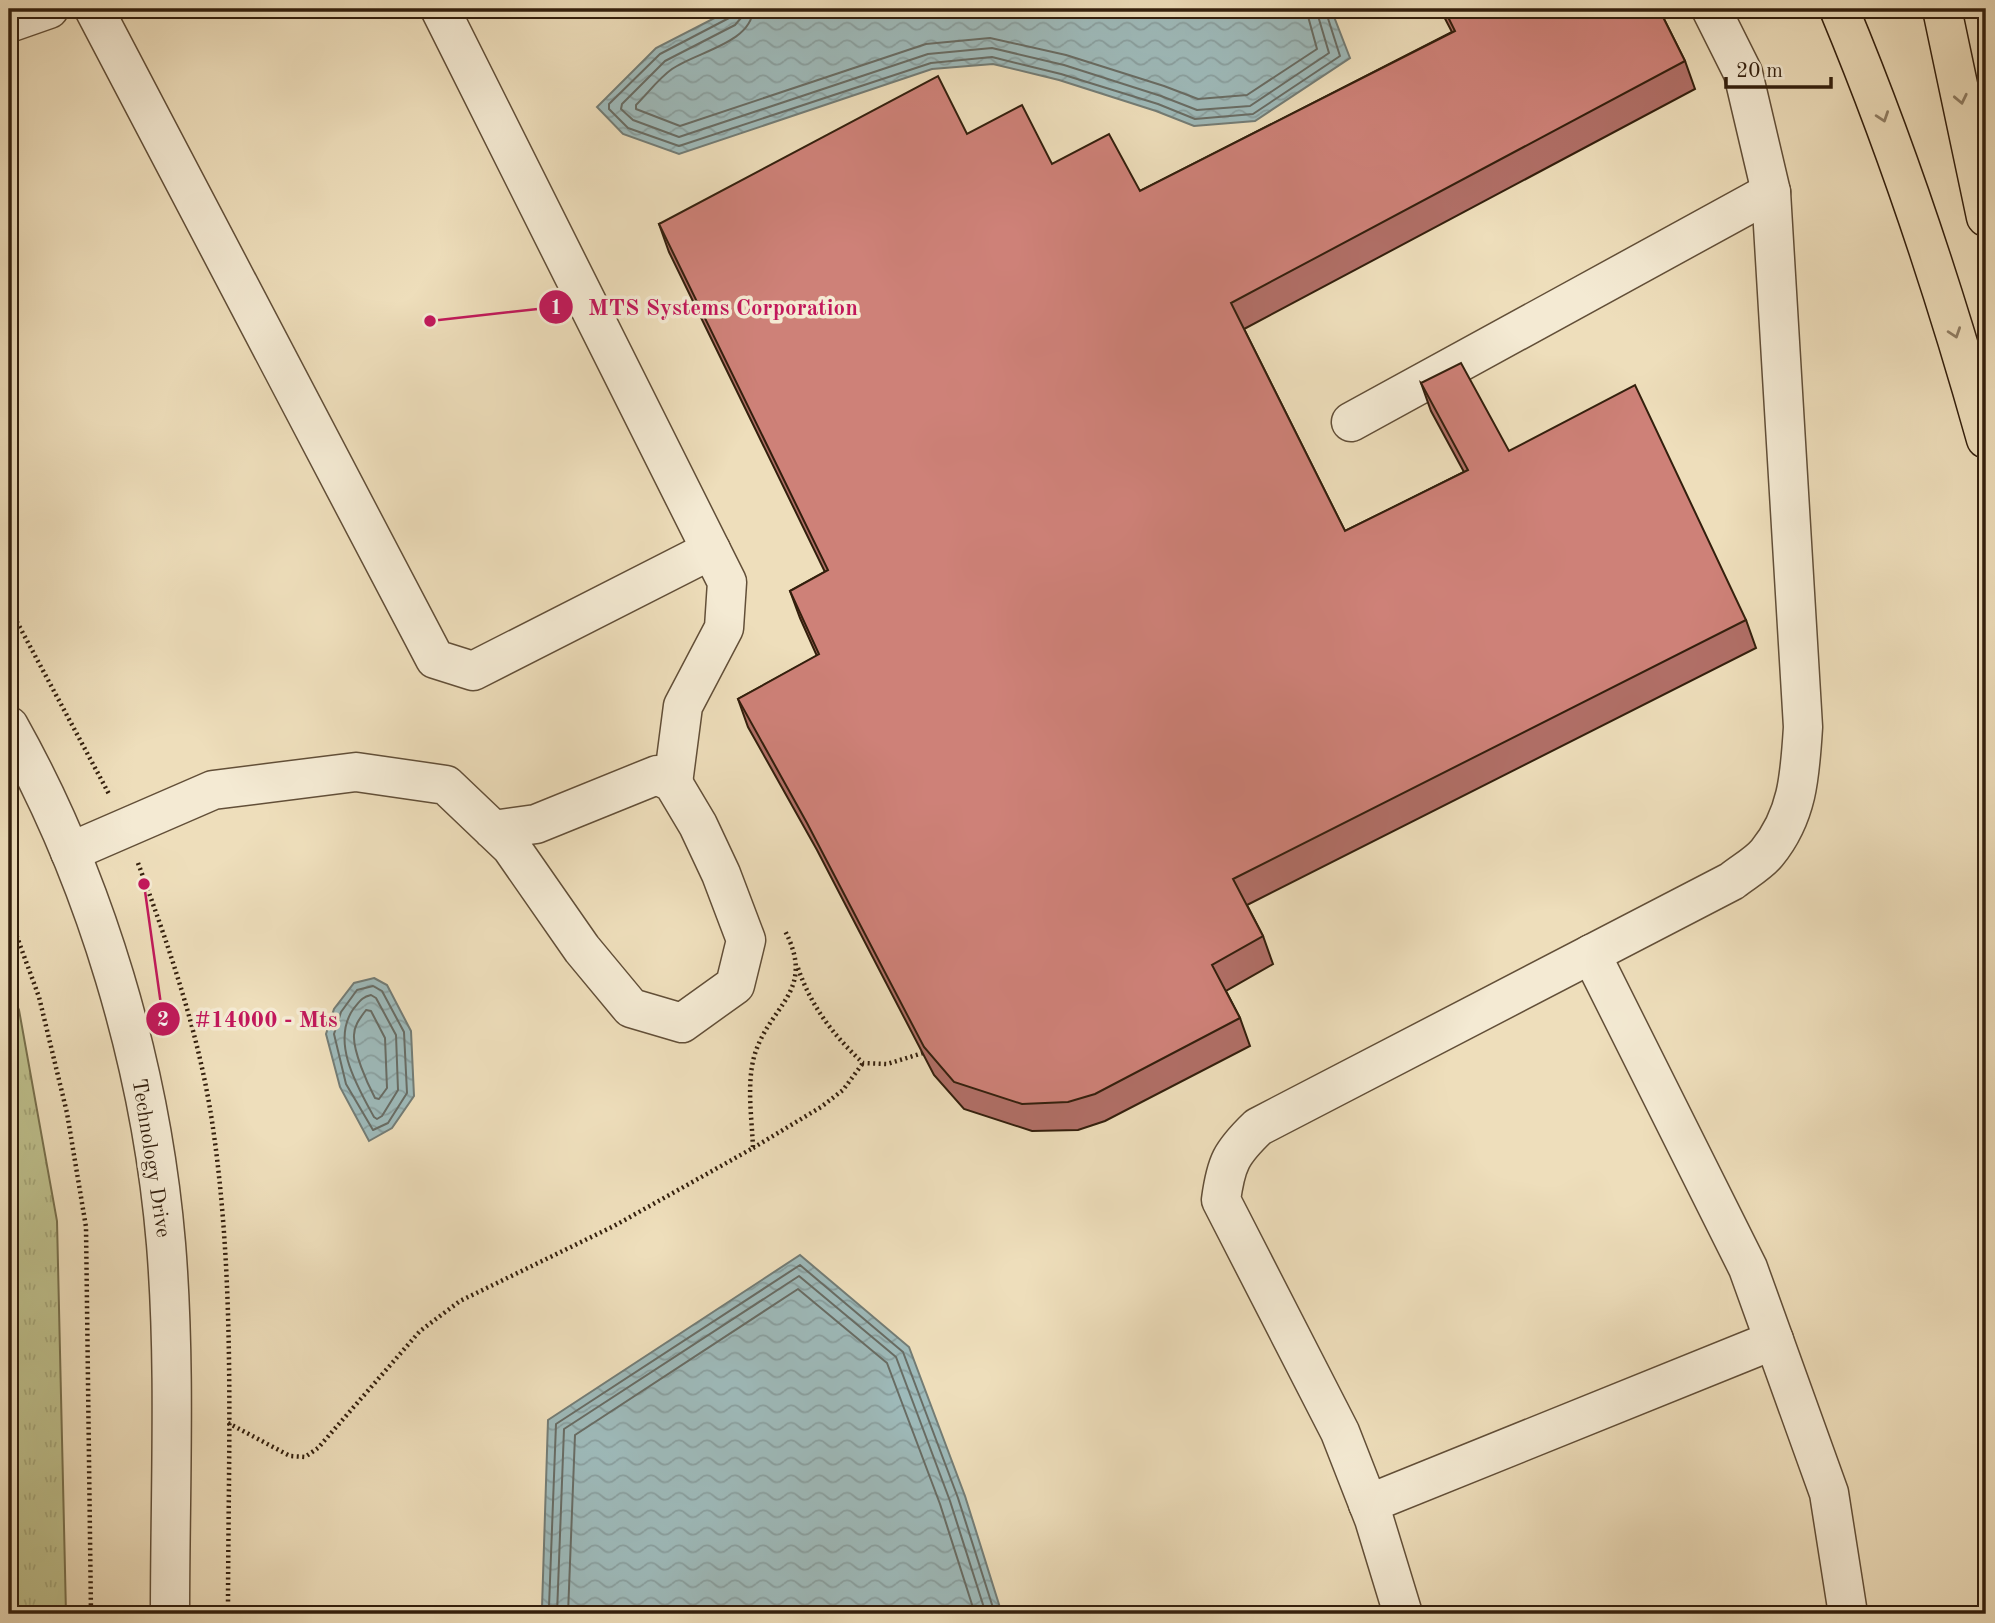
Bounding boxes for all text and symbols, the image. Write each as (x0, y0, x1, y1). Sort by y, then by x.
scale bar (1726, 46, 1830, 90)
text: 20 m (1736, 61, 1783, 82)
one-way arrow (1953, 93, 1968, 105)
one-way arrow (1875, 111, 1889, 123)
callout: MTS Systems Corporation (539, 285, 872, 329)
text: MTS Systems Corporation (588, 297, 858, 320)
text: 1 (550, 298, 562, 319)
one-way arrow (1947, 326, 1961, 339)
callout: #14000 - Mts (146, 997, 352, 1041)
text: #14000 - Mts (194, 1009, 338, 1032)
text: 2 (157, 1010, 169, 1031)
street label: Technology Drive (128, 1077, 173, 1239)

